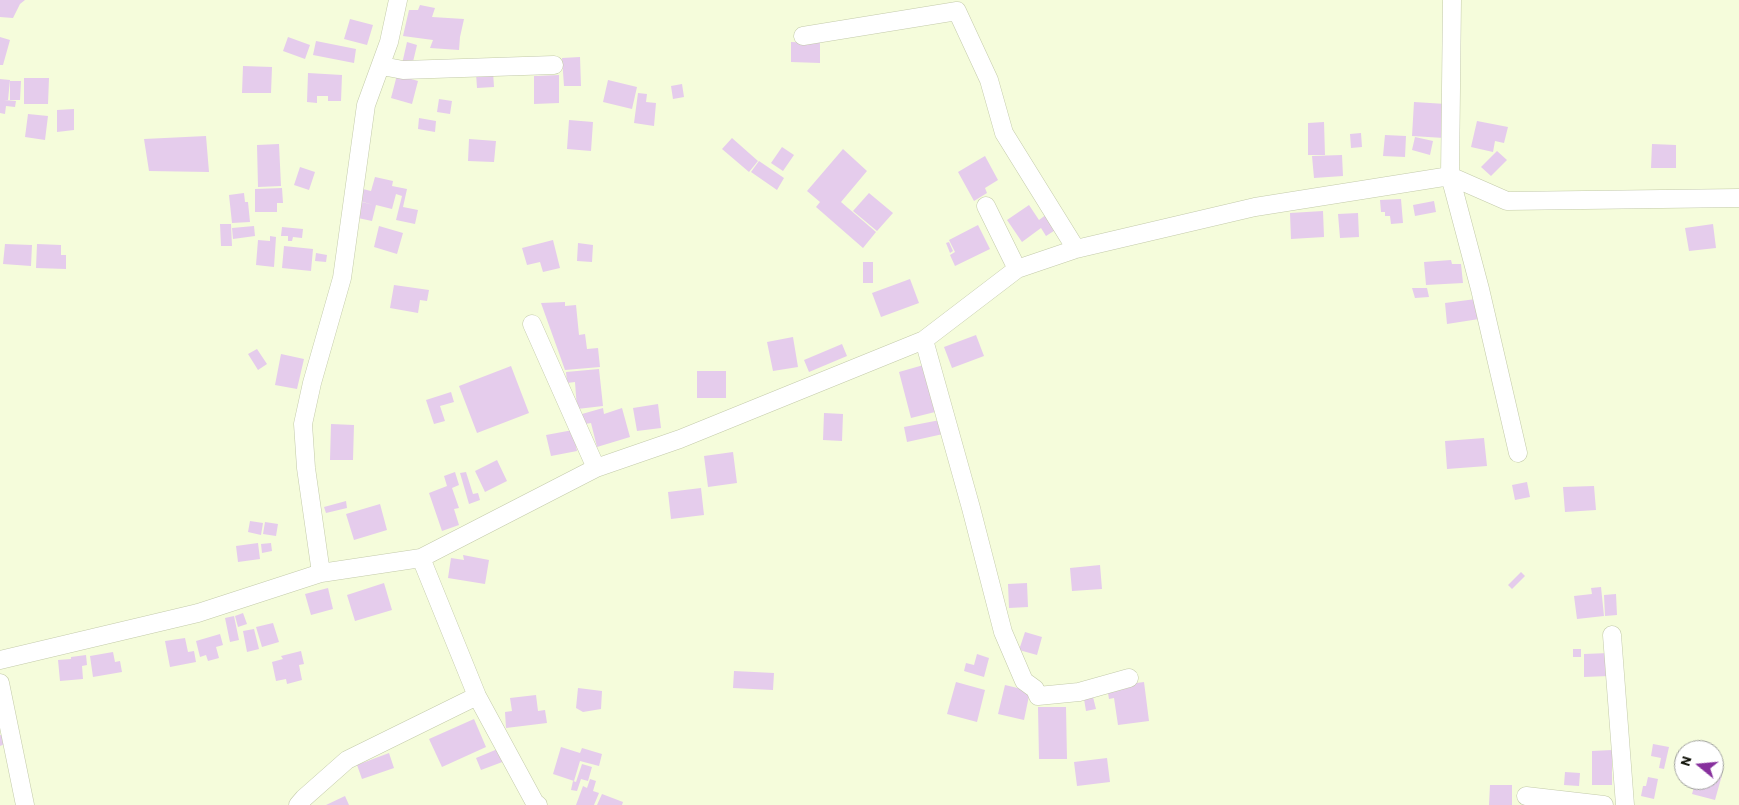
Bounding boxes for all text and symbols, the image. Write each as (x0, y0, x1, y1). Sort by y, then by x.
north arrow (1674, 740, 1724, 790)
text: N (1676, 754, 1695, 768)

